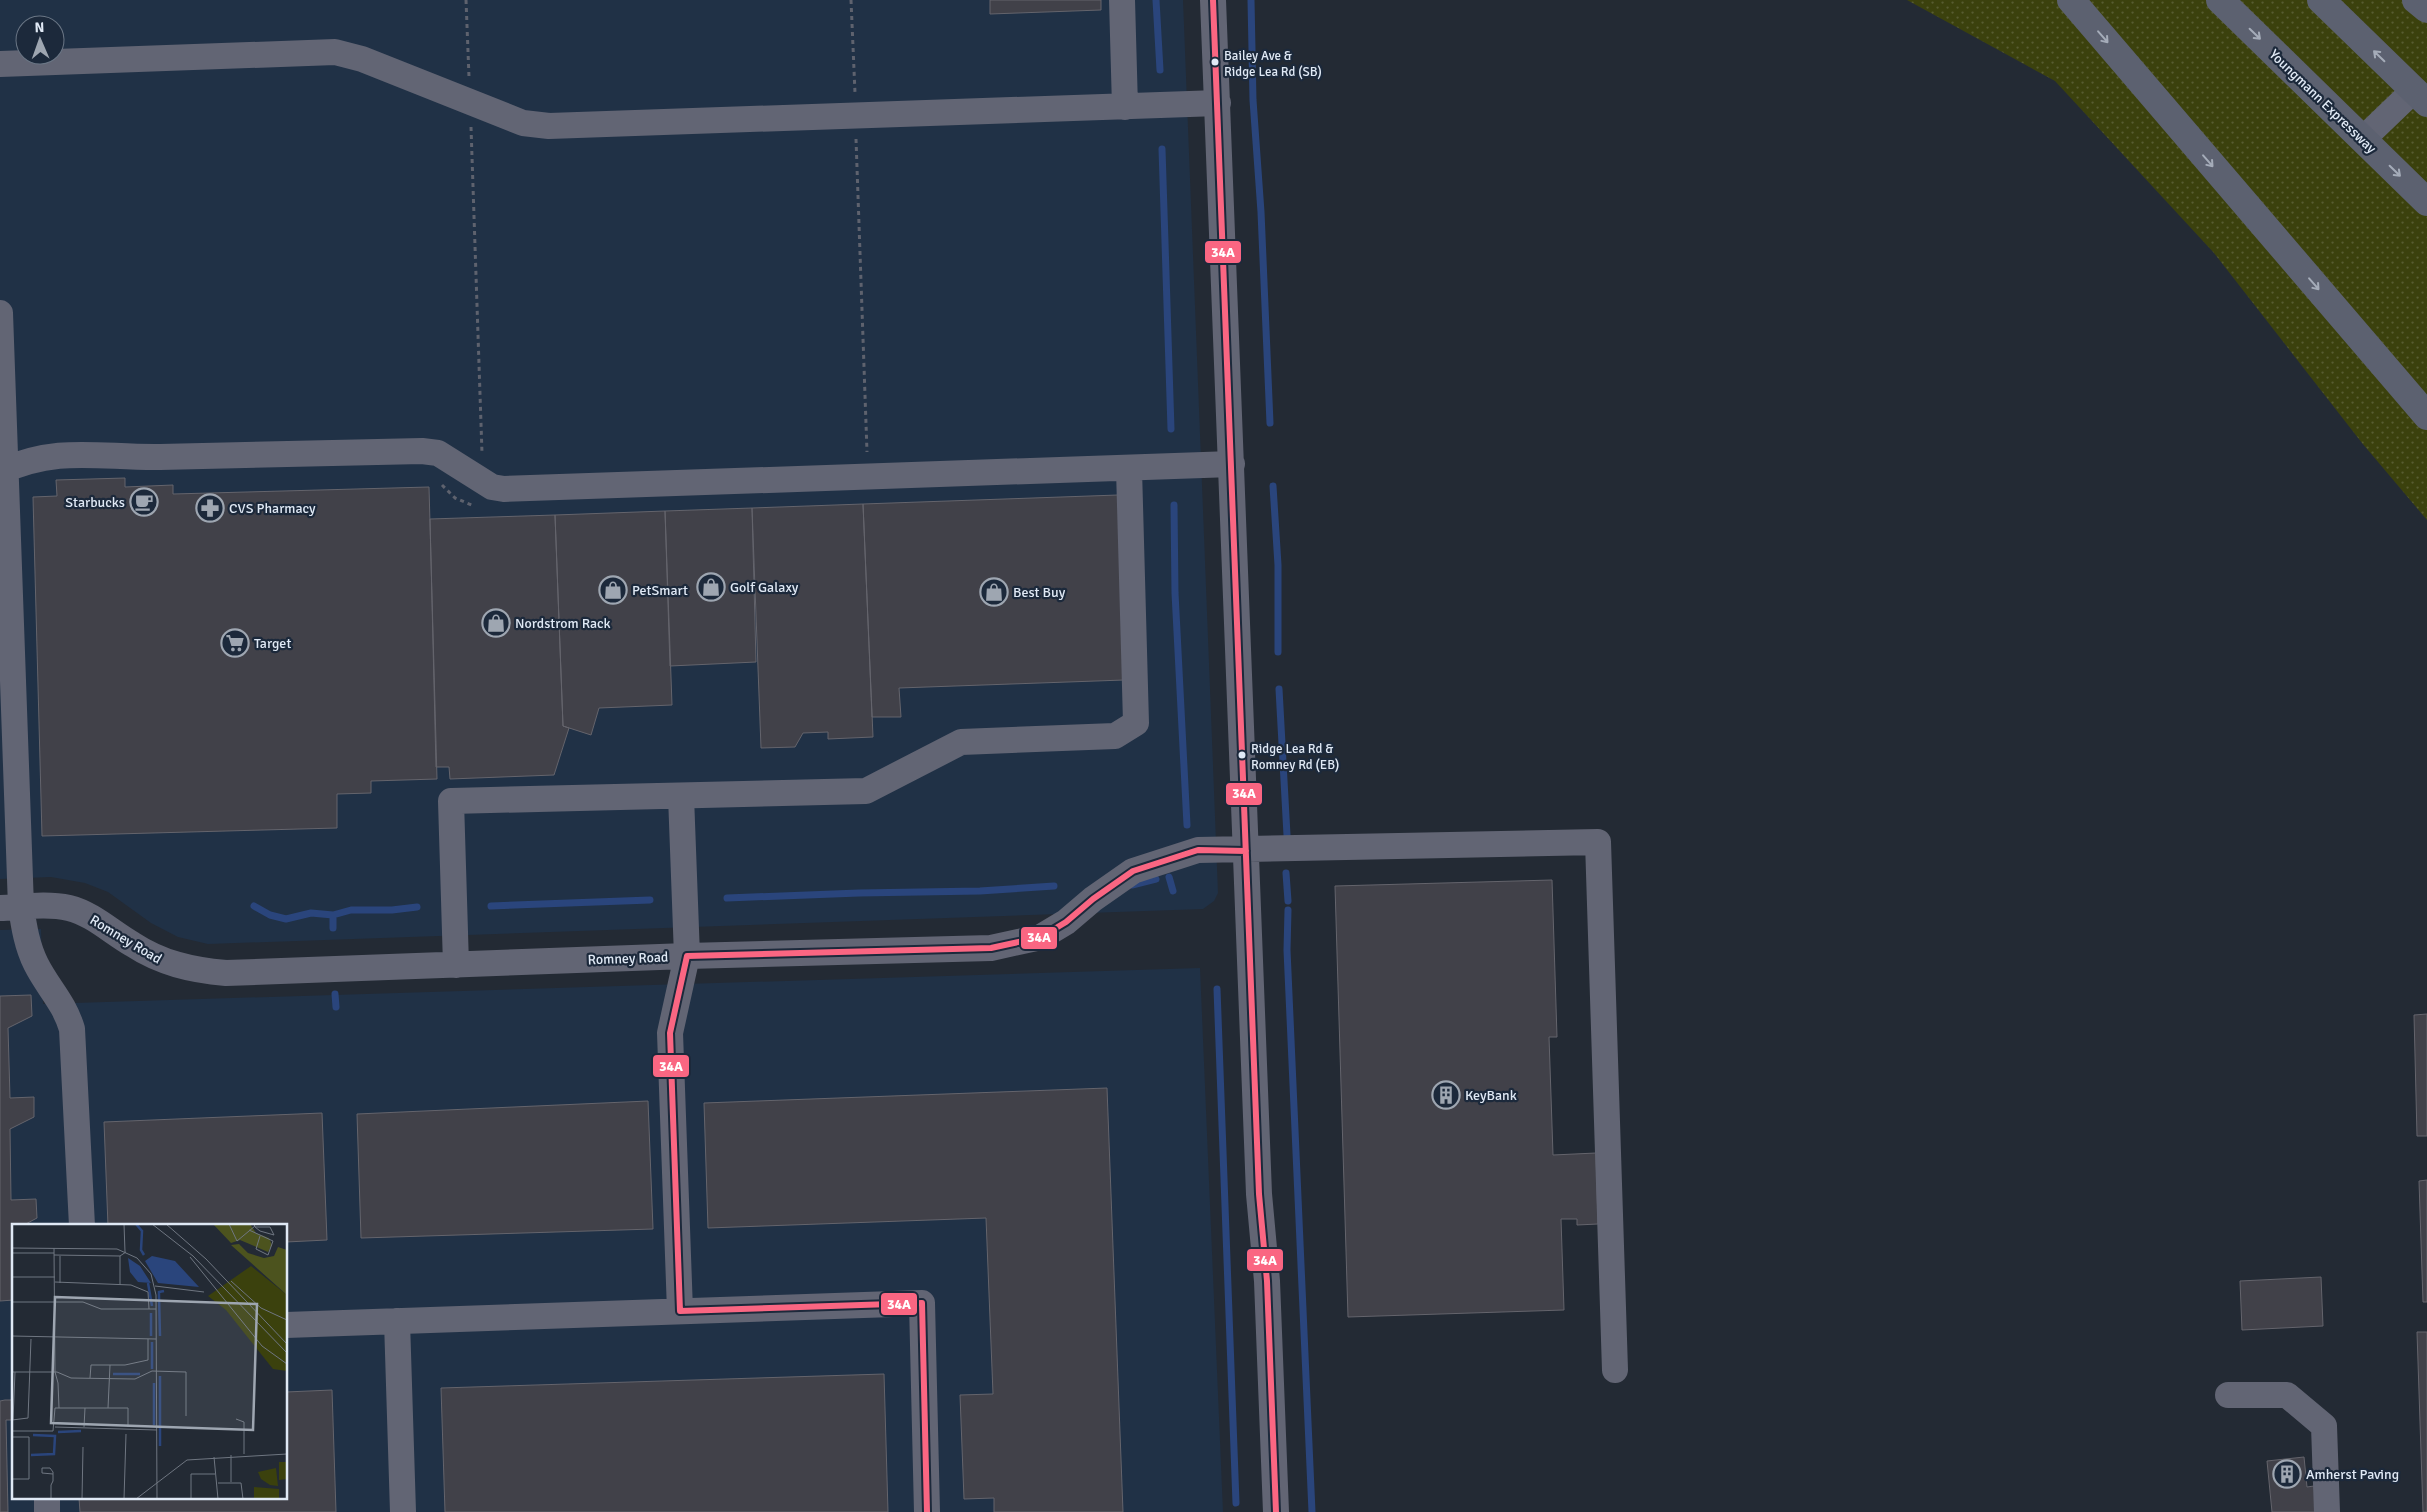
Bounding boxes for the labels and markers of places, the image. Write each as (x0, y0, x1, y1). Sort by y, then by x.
place label: Bailey Ave & Ridge Lea Rd (SB) (1224, 48, 1322, 80)
marker: Bailey Ave & Ridge Lea Rd (SB) (1210, 57, 1220, 67)
cafe icon: Starbucks (129, 487, 159, 517)
pharmacy icon: CVS Pharmacy (195, 493, 225, 523)
place label: Starbucks (65, 494, 125, 511)
place label: CVS Pharmacy (229, 500, 316, 517)
shop icon: Golf Galaxy (696, 572, 726, 602)
shop icon: PetSmart (598, 575, 628, 605)
shop icon: Best Buy (979, 577, 1009, 607)
place label: Golf Galaxy (730, 579, 799, 596)
place label: PetSmart (632, 582, 688, 599)
place label: Best Buy (1013, 584, 1066, 601)
shop icon: Nordstrom Rack (481, 608, 511, 638)
place label: Nordstrom Rack (515, 615, 611, 632)
supermarket icon: Target (220, 628, 250, 658)
place label: Target (254, 635, 291, 652)
place label: Ridge Lea Rd & Romney Rd (EB) (1251, 741, 1339, 773)
marker: Ridge Lea Rd & Romney Rd (EB) (1237, 750, 1247, 760)
building icon: KeyBank (1431, 1080, 1461, 1110)
place label: KeyBank (1465, 1087, 1517, 1104)
building icon: Amherst Paving (2272, 1459, 2302, 1489)
place label: Amherst Paving (2306, 1466, 2399, 1483)

